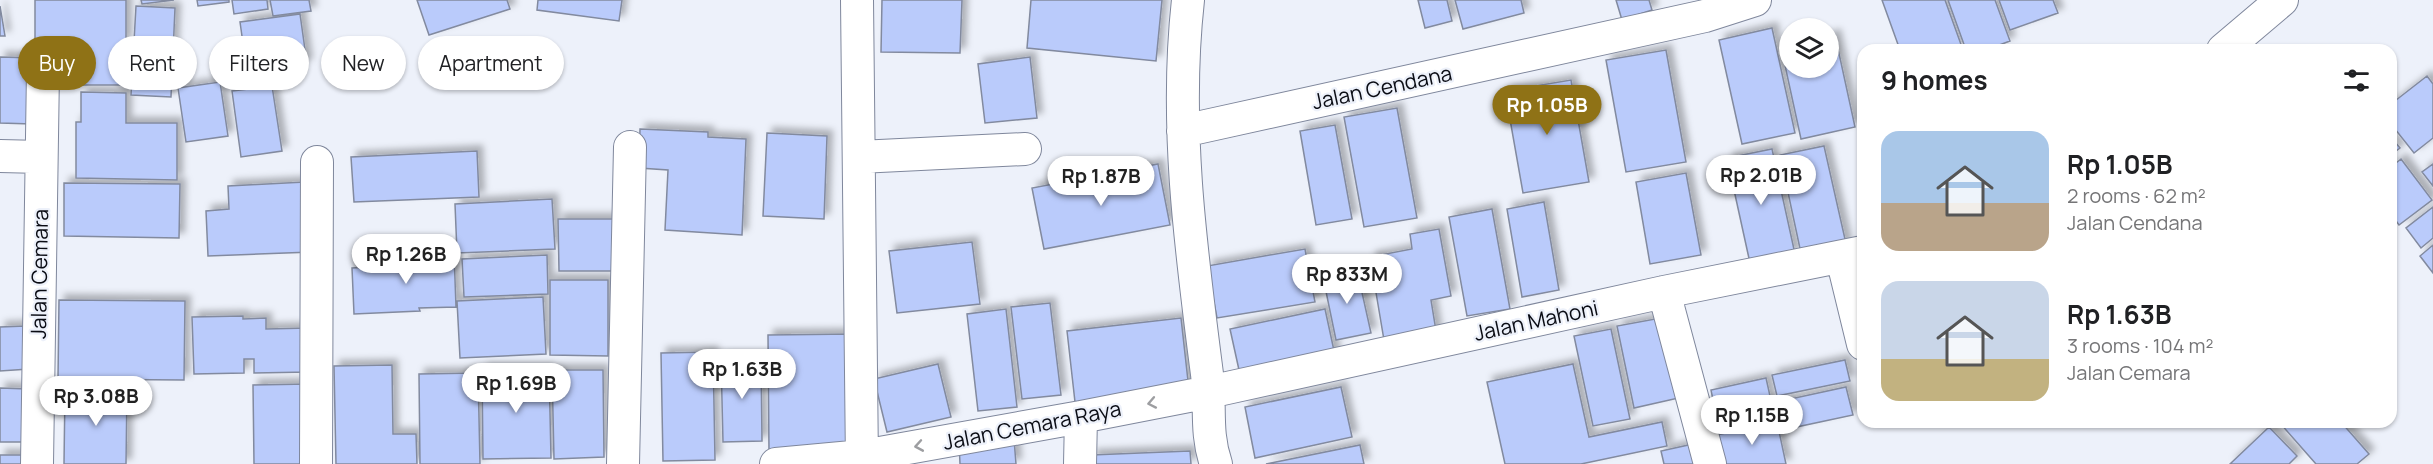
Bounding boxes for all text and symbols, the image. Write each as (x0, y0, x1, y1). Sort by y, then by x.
map controls (1779, 18, 1839, 78)
button: layers (1779, 18, 1839, 78)
chip: Buy (18, 36, 96, 90)
chip: Rent (108, 36, 197, 90)
chip: Filters (209, 36, 309, 90)
chip: New (321, 36, 406, 90)
chip: Apartment (418, 36, 564, 90)
street label: Jalan Cendana (1310, 59, 1454, 115)
text: 9 homes (1881, 62, 1988, 98)
icon: filters (2340, 64, 2373, 97)
pin: Rp 1.05B (1485, 85, 1609, 136)
text: Rp 1.05B (1506, 91, 1588, 118)
text: Rp 1.05B (2067, 146, 2172, 182)
pin: Rp 2.01B (1699, 155, 1823, 206)
icon: home (1929, 155, 2001, 227)
pin: Rp 1.87B (1039, 156, 1163, 207)
text: Rp 2.01B (1720, 161, 1802, 188)
text: Rp 1.87B (1061, 162, 1141, 189)
text: 2 rooms · 62 m² (2067, 182, 2206, 209)
street label: Jalan Cemara (24, 209, 54, 339)
text: Jalan Cendana (2067, 209, 2203, 236)
pin: Rp 1.26B (344, 234, 468, 285)
text: Rp 1.26B (366, 240, 446, 267)
pin: Rp 833M (1292, 254, 1402, 305)
text: Rp 833M (1306, 260, 1388, 287)
street label: Jalan Mahoni (1471, 293, 1601, 347)
text: Rp 1.63B (2067, 296, 2171, 332)
icon: home (1929, 305, 2001, 377)
text: 3 rooms · 104 m² (2067, 332, 2213, 359)
pin: Rp 1.63B (680, 349, 804, 400)
text: Rp 1.63B (702, 355, 782, 382)
text: Jalan Cemara (2067, 359, 2191, 386)
pin: Rp 1.69B (454, 363, 578, 414)
text: Rp 1.69B (476, 369, 556, 396)
pin: Rp 3.08B (34, 376, 158, 427)
text: Rp 3.08B (53, 382, 139, 409)
street label: Jalan Cemara Raya (941, 394, 1123, 456)
pin: Rp 1.15B (1690, 395, 1814, 446)
one-way arrow (1147, 396, 1157, 409)
text: Rp 1.15B (1715, 401, 1789, 428)
one-way arrow (914, 439, 924, 452)

